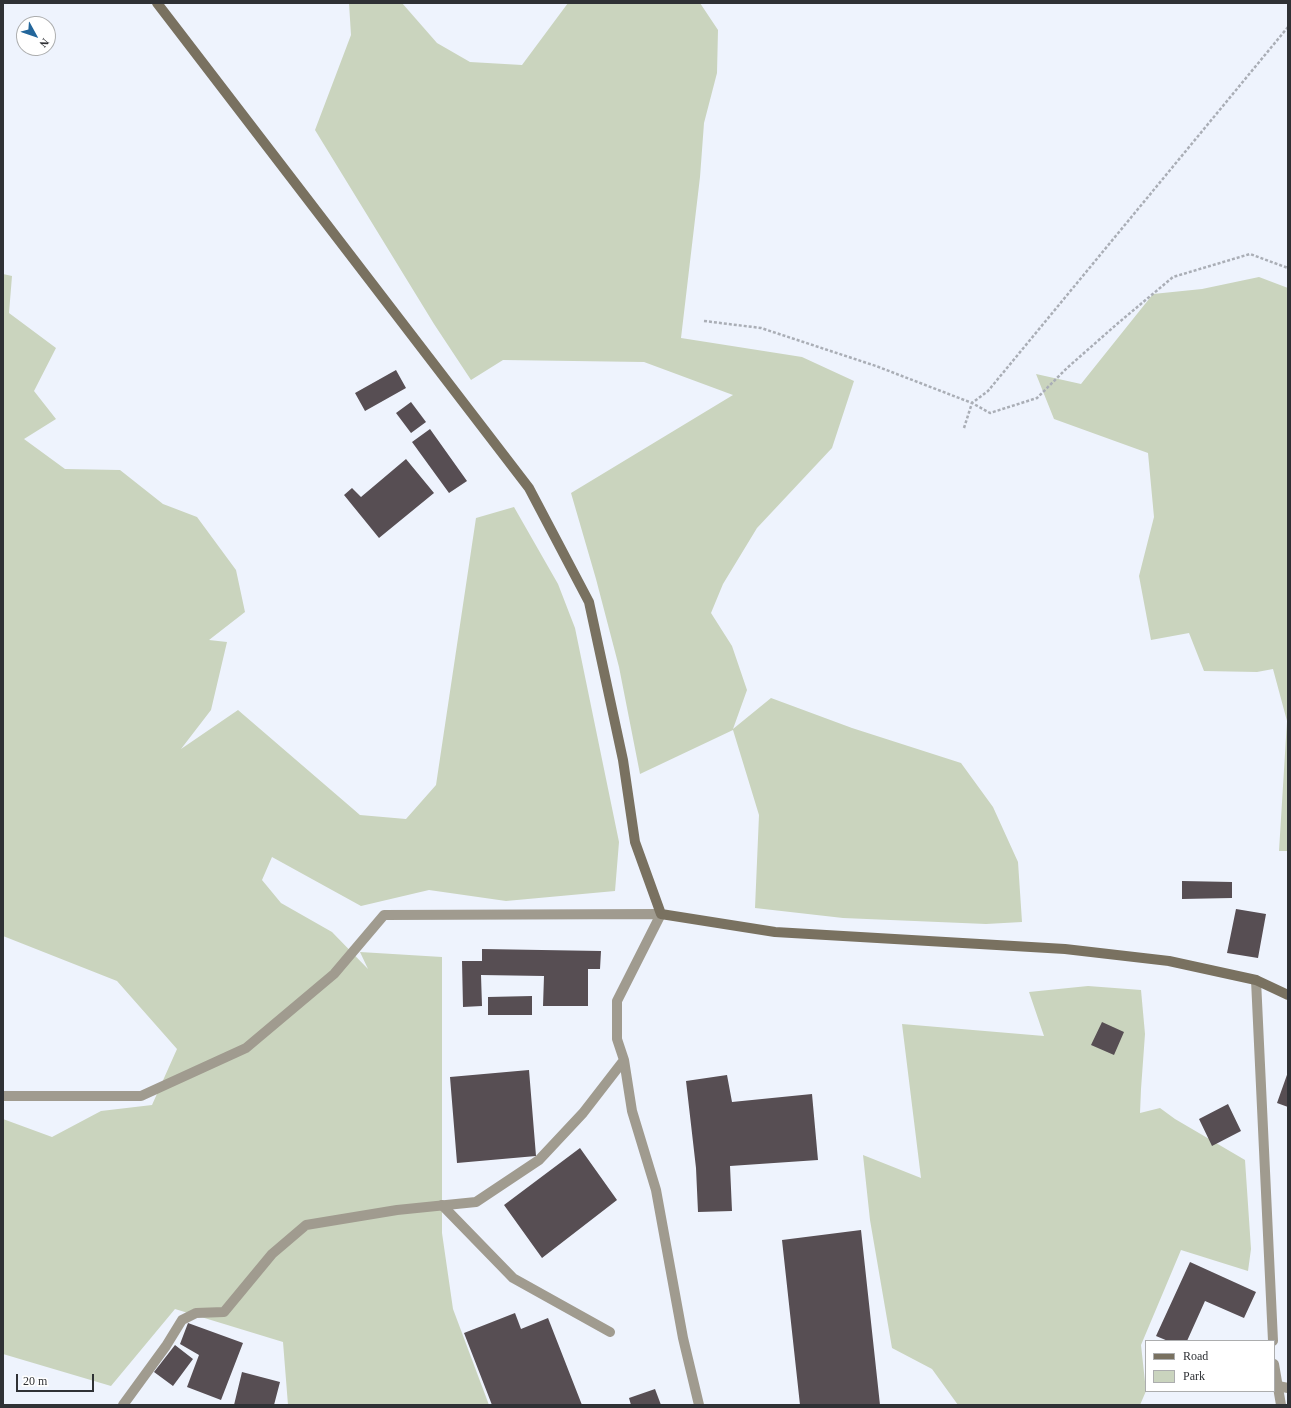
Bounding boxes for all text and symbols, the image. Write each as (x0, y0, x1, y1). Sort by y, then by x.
north arrow (16, 16, 56, 56)
text: N (37, 36, 52, 50)
legend (1145, 1340, 1275, 1392)
text: Road (1183, 1349, 1208, 1363)
scale bar (18, 1366, 96, 1392)
text: Park (1183, 1369, 1205, 1383)
text: 20 m (23, 1374, 47, 1388)

